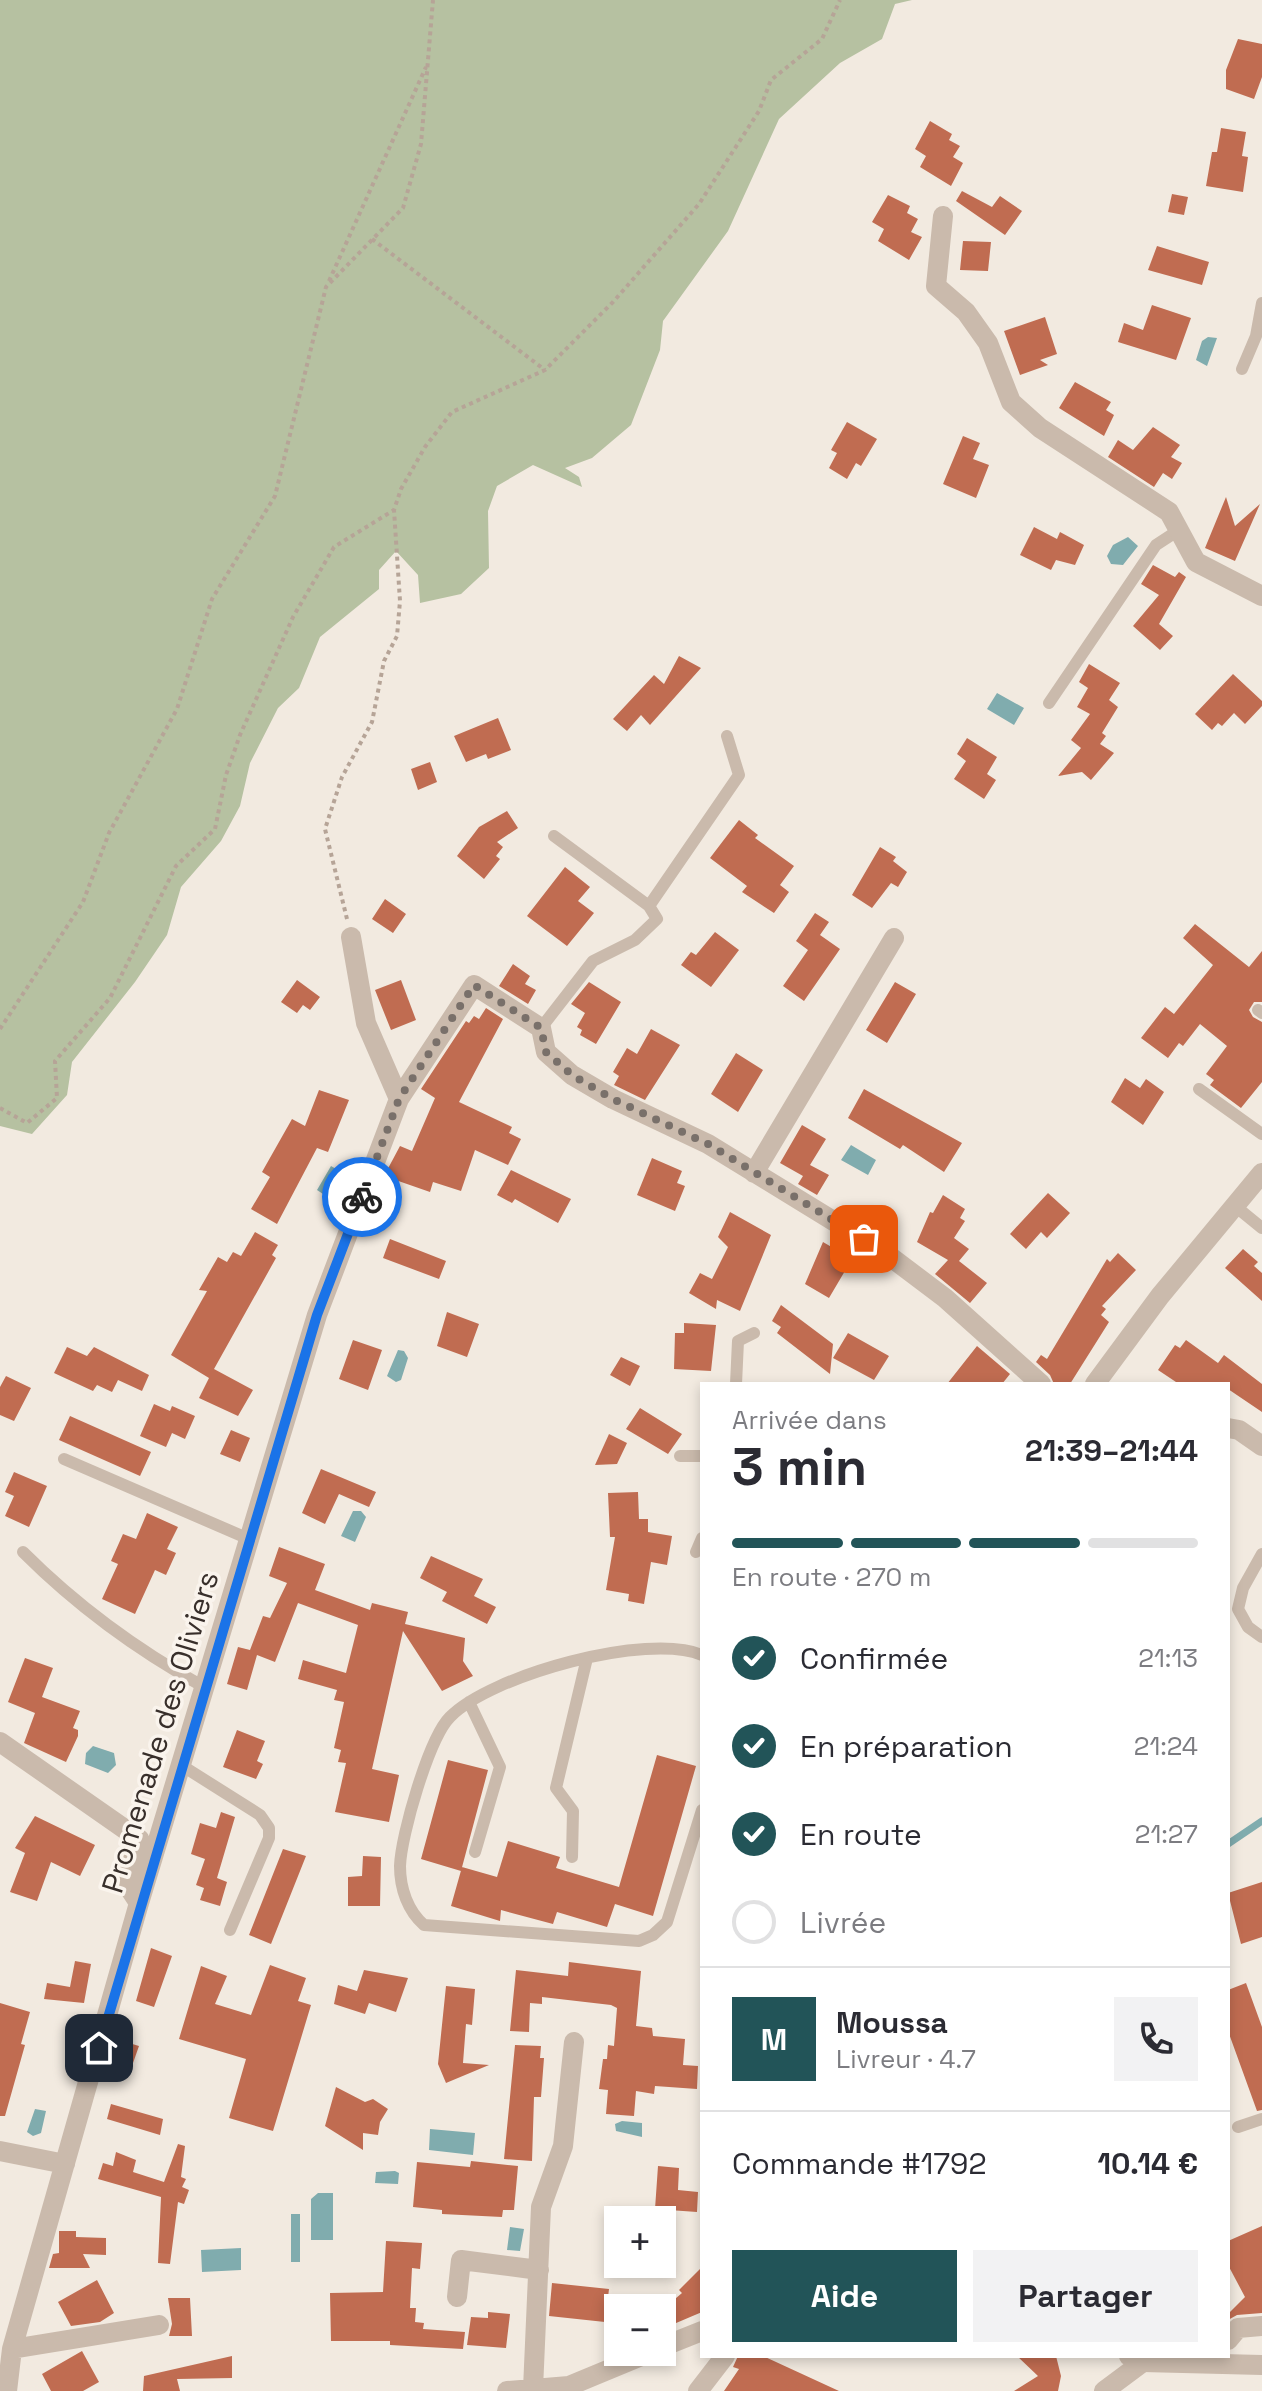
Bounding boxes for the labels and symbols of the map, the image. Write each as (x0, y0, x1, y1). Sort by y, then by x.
courier (322, 1157, 402, 1237)
pin (830, 1205, 898, 1273)
street label: Promenade des Oliviers (92, 1566, 228, 1898)
pin (65, 2014, 133, 2082)

